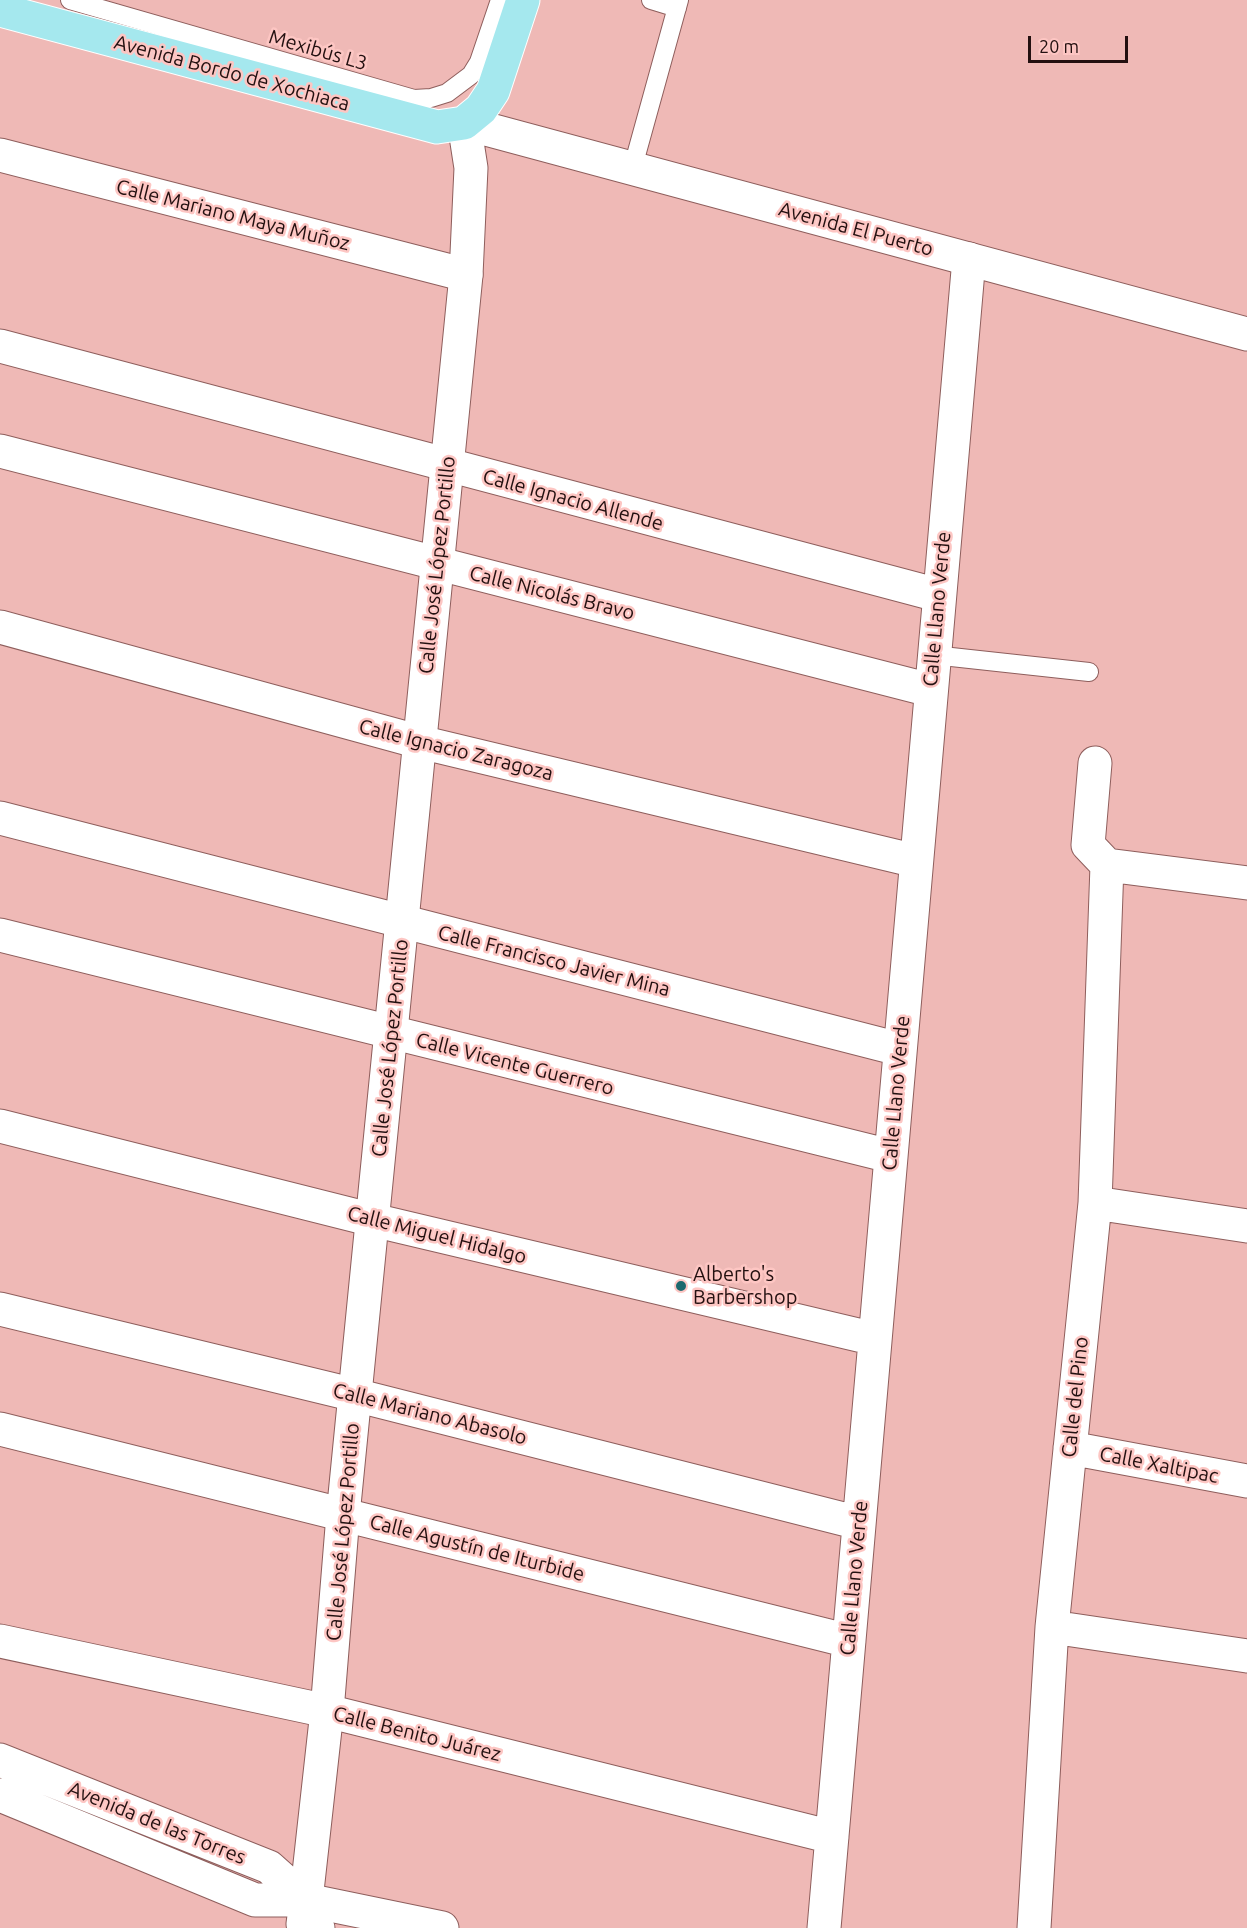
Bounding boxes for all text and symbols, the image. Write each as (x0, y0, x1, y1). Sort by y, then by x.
scale bar (1031, 24, 1132, 62)
street label: Mexibús L3 (266, 25, 370, 75)
street label: Avenida Bordo de Xochiaca (112, 30, 352, 116)
text: 20 m (1039, 36, 1079, 56)
street label: Calle Mariano Maya Muñoz (114, 174, 352, 256)
street label: Avenida El Puerto (776, 197, 936, 261)
street label: Calle José López Portillo (414, 455, 460, 675)
street label: Calle Ignacio Allende (480, 464, 666, 536)
street label: Calle Llano Verde (918, 531, 956, 687)
street label: Calle Nicolás Bravo (467, 561, 637, 625)
street label: Calle Ignacio Zaragoza (356, 714, 556, 786)
street label: Calle Francisco Javier Mina (435, 921, 673, 1001)
street label: Calle José López Portillo (367, 938, 413, 1158)
street label: Calle Llano Verde (877, 1015, 915, 1171)
street label: Calle Vicente Guerrero (414, 1028, 616, 1100)
street label: Calle Miguel Hidalgo (345, 1201, 529, 1269)
place label: Alberto's Barbershop (693, 1262, 797, 1309)
marker: Alberto's Barbershop (674, 1279, 688, 1293)
street label: Calle del Pino (1057, 1335, 1093, 1459)
street label: Calle Mariano Abasolo (331, 1378, 529, 1450)
street label: Calle José López Portillo (322, 1422, 364, 1642)
street label: Calle Xaltipac (1098, 1442, 1220, 1488)
street label: Calle Llano Verde (835, 1500, 873, 1656)
street label: Calle Agustín de Iturbide (367, 1510, 587, 1586)
street label: Calle Benito Juárez (331, 1702, 503, 1766)
street label: Avenida de las Torres (65, 1776, 249, 1870)

